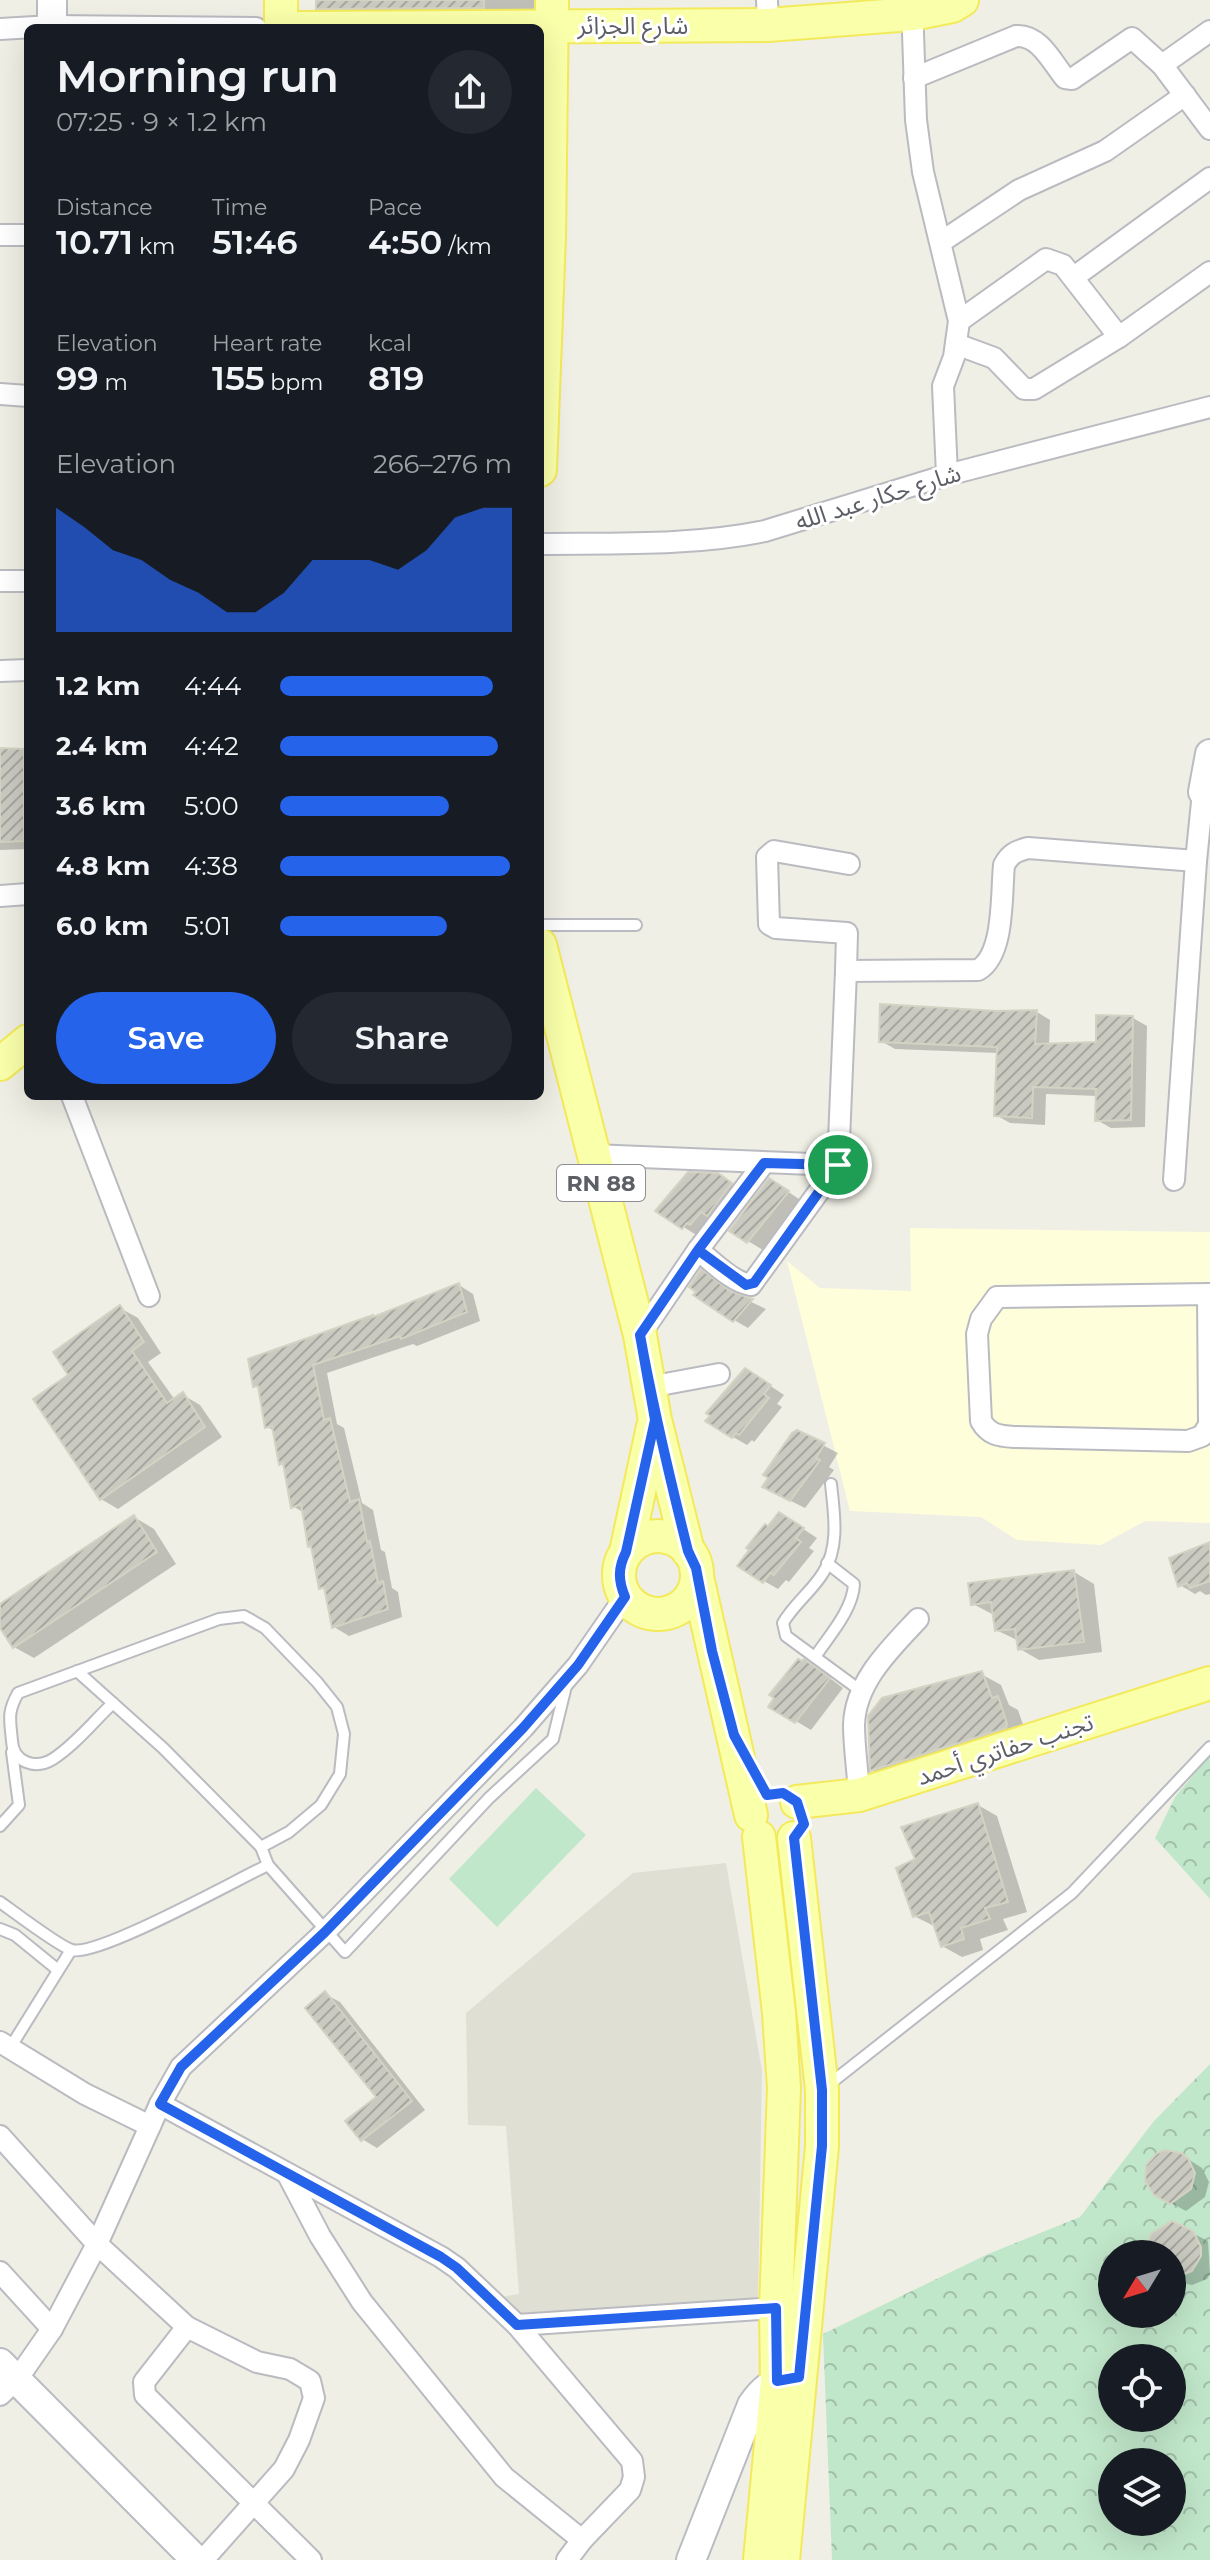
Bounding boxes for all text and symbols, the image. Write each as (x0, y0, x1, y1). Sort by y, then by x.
street label: شارع الجزائر (577, 11, 688, 43)
text: Morning run (56, 49, 339, 103)
button: share (428, 50, 512, 134)
text: 07:25 · 9 × 1.2 km (56, 106, 267, 138)
text: Distance (56, 194, 153, 221)
text: Time (212, 194, 267, 221)
text: Pace (368, 194, 422, 221)
text: 10.71 (56, 221, 133, 263)
text: 51:46 (212, 221, 298, 263)
text: 4:50 (368, 221, 442, 263)
text: km (133, 233, 175, 260)
text: /km (442, 233, 492, 260)
text: Elevation (56, 330, 158, 357)
text: Heart rate (212, 330, 322, 357)
text: kcal (368, 330, 412, 357)
text: 99 (56, 357, 99, 399)
text: 155 (212, 357, 265, 399)
text: 819 (368, 357, 424, 399)
text: m (99, 369, 128, 396)
text: bpm (265, 369, 323, 396)
text: Elevation (56, 448, 176, 480)
text: 266–276 m (373, 448, 512, 480)
street label: شارع حكار عبد الله (792, 458, 965, 539)
text: 1.2 km (56, 670, 140, 702)
text: 4:44 (184, 670, 241, 702)
text: 2.4 km (56, 730, 148, 762)
text: 4:42 (184, 730, 239, 762)
text: 3.6 km (56, 790, 146, 822)
text: 5:00 (184, 790, 239, 822)
text: 4.8 km (56, 850, 150, 882)
text: 4:38 (184, 850, 238, 882)
text: 6.0 km (56, 910, 149, 942)
text: 5:01 (184, 910, 231, 942)
button: Save (56, 992, 276, 1084)
button: Share (292, 992, 512, 1084)
pin (804, 1131, 872, 1199)
icon: arrive (816, 1143, 860, 1187)
road number: RN 88 (557, 1165, 645, 1201)
street label: تجنب حفاتري أحمد (913, 1706, 1098, 1796)
north arrow (1098, 2240, 1186, 2328)
map controls (1098, 2240, 1186, 2536)
button: locate (1098, 2344, 1186, 2432)
button: layers (1098, 2448, 1186, 2536)

